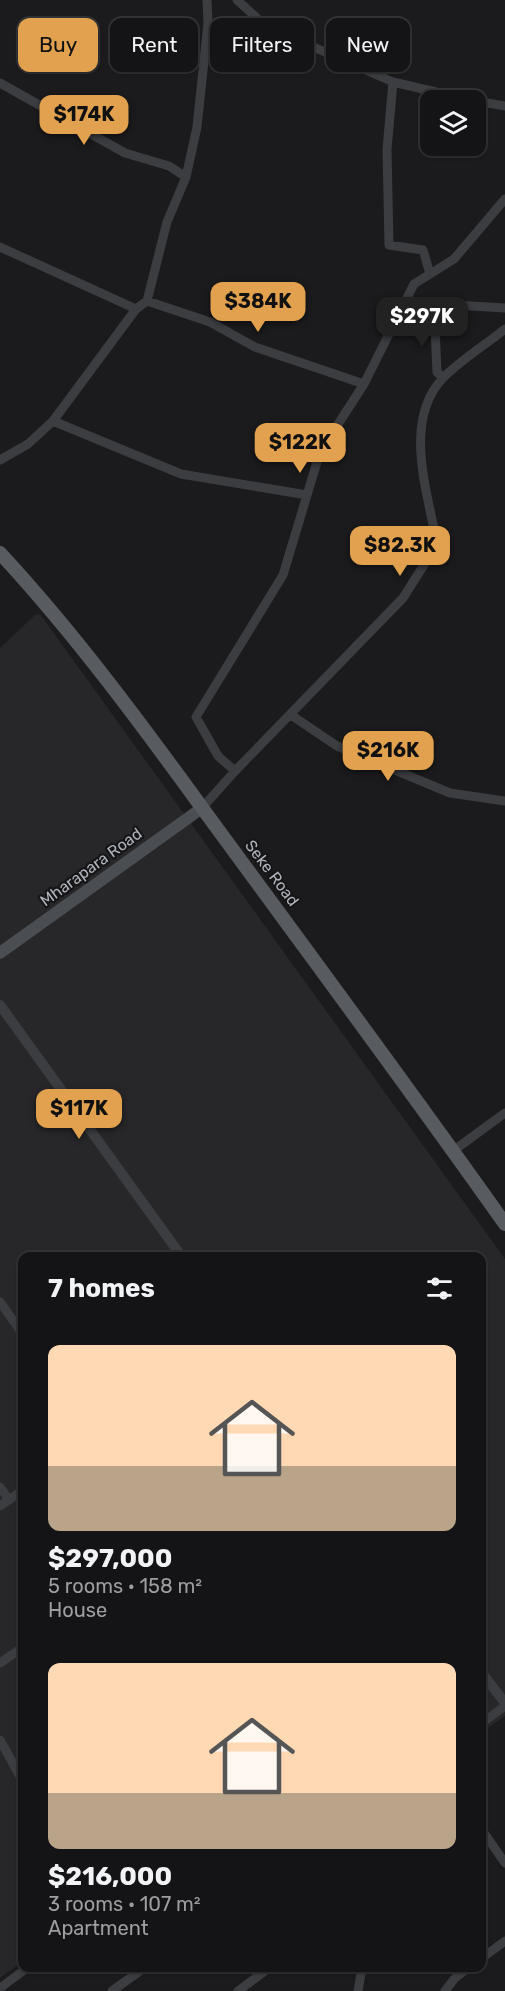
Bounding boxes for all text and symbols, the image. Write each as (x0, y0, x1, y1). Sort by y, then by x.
chip: Buy (18, 18, 98, 72)
chip: Rent (110, 18, 198, 72)
chip: Filters (210, 18, 314, 72)
chip: New (326, 18, 410, 72)
map controls (420, 90, 486, 156)
button: layers (420, 90, 486, 156)
pin: $174K (42, 95, 126, 146)
text: $174K (53, 102, 115, 126)
pin: $384K (216, 282, 300, 333)
text: $384K (225, 289, 292, 313)
pin: $297K (380, 297, 464, 348)
text: $297K (390, 304, 454, 328)
pin: $122K (258, 423, 342, 474)
text: $122K (269, 430, 331, 454)
pin: $82.3K (351, 526, 449, 577)
text: $82.3K (364, 533, 436, 557)
pin: $216K (346, 731, 430, 782)
text: $216K (357, 738, 419, 762)
street label: Mharapara Road (36, 824, 146, 910)
street label: Seke Road (241, 836, 303, 910)
pin: $117K (37, 1089, 121, 1140)
text: $117K (50, 1096, 108, 1120)
icon: filters (423, 1272, 456, 1305)
text: 7 homes (48, 1273, 155, 1304)
icon: home (198, 1384, 306, 1492)
text: $297,000 (48, 1543, 172, 1574)
text: 5 rooms · 158 m² (48, 1574, 202, 1598)
text: House (48, 1598, 107, 1622)
icon: home (198, 1702, 306, 1810)
text: $216,000 (48, 1861, 172, 1892)
text: 3 rooms · 107 m² (48, 1892, 201, 1916)
text: Apartment (48, 1916, 149, 1940)

